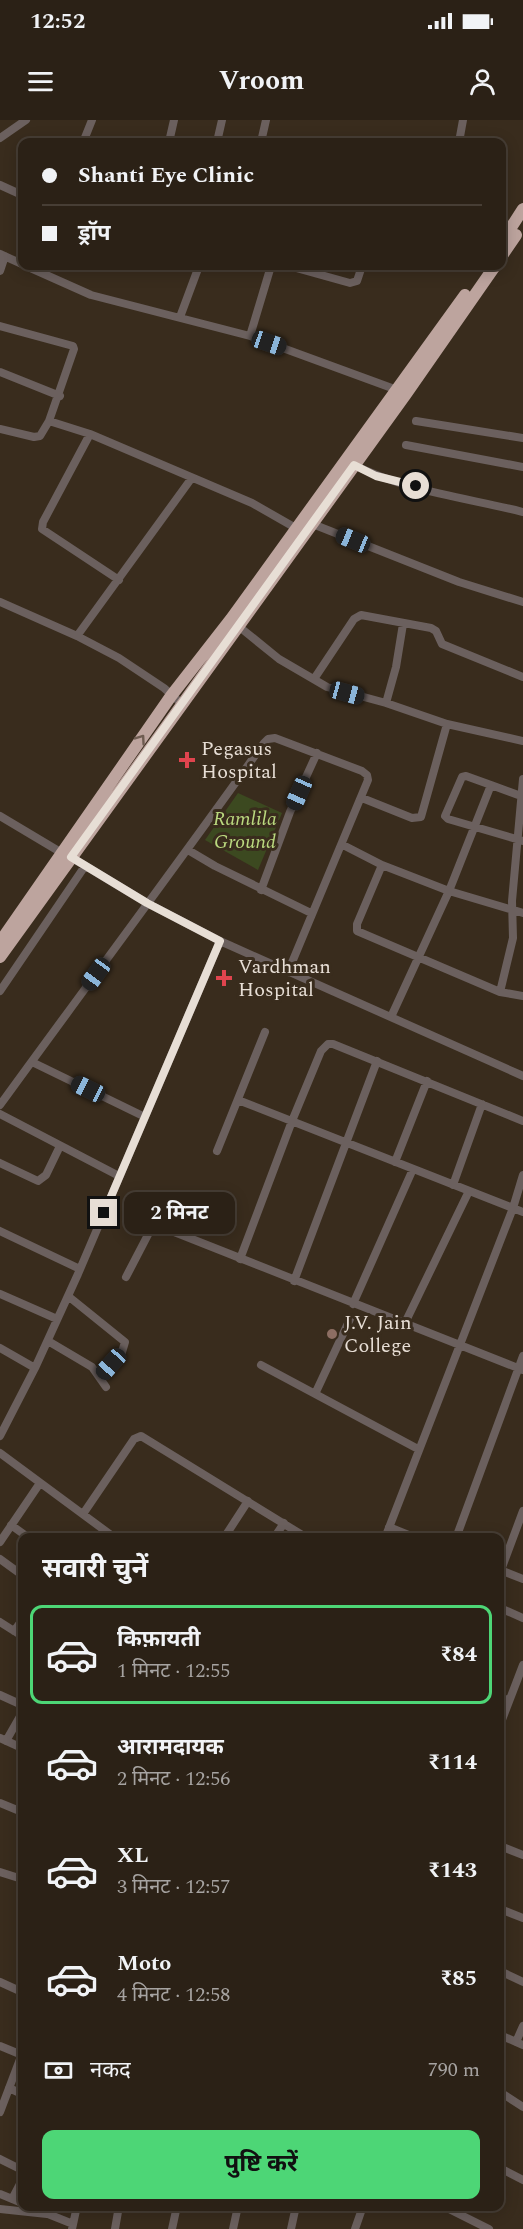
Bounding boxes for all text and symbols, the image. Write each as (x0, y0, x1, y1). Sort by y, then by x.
text: 12:52 (30, 5, 85, 38)
text: Vroom (219, 60, 304, 102)
icon: menu (24, 65, 57, 98)
icon: person (466, 65, 499, 98)
text: Shanti Eye Clinic (78, 159, 254, 192)
text: ड्रॉप (78, 217, 111, 250)
car (249, 329, 289, 357)
route start (402, 472, 429, 499)
car (333, 525, 373, 555)
car (327, 680, 367, 706)
one-way arrow (134, 734, 145, 745)
place label: Pegasus Hospital (201, 734, 277, 787)
marker: Pegasus Hospital (178, 751, 196, 769)
car (283, 773, 315, 813)
park label: Ramlila Ground (213, 804, 277, 857)
place label: Vardhman Hospital (238, 952, 331, 1005)
car (78, 954, 114, 994)
marker: Vardhman Hospital (215, 969, 233, 987)
car (68, 1073, 108, 1105)
callout: 2 मिनट (125, 1192, 236, 1234)
text: 2 मिनट (150, 1198, 209, 1228)
route end (90, 1199, 117, 1226)
place label: J.V. Jain College (344, 1308, 412, 1361)
marker: J.V. Jain College (325, 1327, 339, 1341)
car (92, 1345, 130, 1383)
text: सवारी चुनें (42, 1548, 148, 1590)
text: किफ़ायती (117, 1623, 201, 1656)
icon: car (45, 1628, 99, 1682)
text: ₹84 (440, 1638, 477, 1671)
text: 1 मिनट · 12:55 (117, 1656, 230, 1686)
text: आरामदायक (117, 1731, 224, 1764)
icon: car (45, 1736, 99, 1790)
text: ₹114 (428, 1746, 477, 1779)
text: 2 मिनट · 12:56 (117, 1764, 230, 1794)
text: XL (117, 1839, 148, 1872)
icon: car (45, 1844, 99, 1898)
text: ₹143 (428, 1854, 477, 1887)
text: 3 मिनट · 12:57 (117, 1872, 230, 1902)
text: Moto (117, 1947, 171, 1980)
icon: car (45, 1952, 99, 2006)
text: ₹85 (440, 1962, 477, 1995)
text: 4 मिनट · 12:58 (117, 1980, 230, 2010)
icon: cash (42, 2054, 75, 2087)
text: नकद (90, 2054, 131, 2087)
text: 790 m (428, 2055, 480, 2085)
button: पुष्टि करें (42, 2130, 480, 2199)

